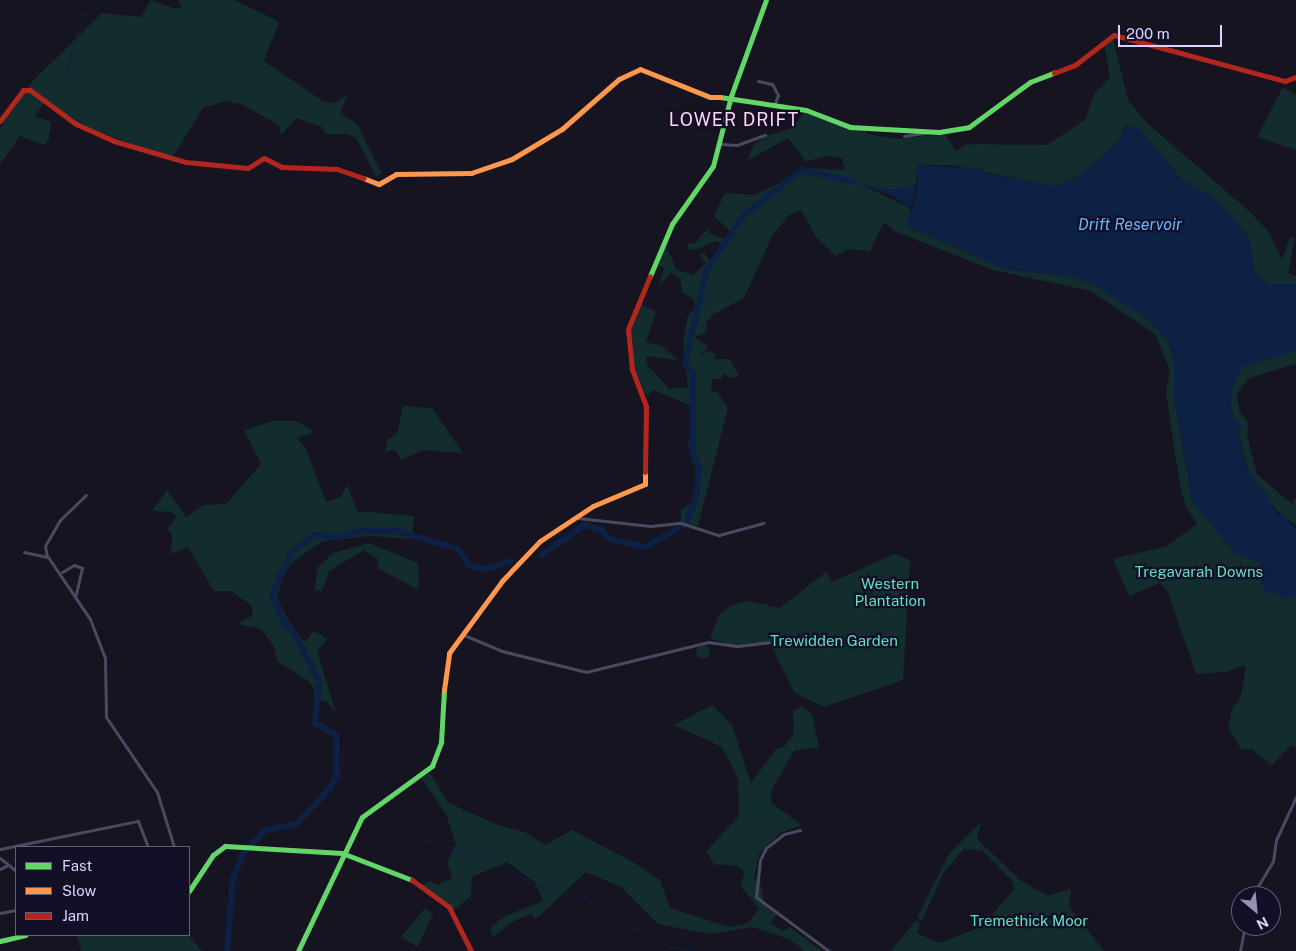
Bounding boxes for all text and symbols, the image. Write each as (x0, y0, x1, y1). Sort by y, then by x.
scale bar (1121, 15, 1225, 47)
text: 200 m (1126, 25, 1170, 42)
district label: LOWER DRIFT (667, 109, 801, 131)
water label: Drift Reservoir (1078, 215, 1182, 235)
park label: Tregavarah Downs (1135, 563, 1263, 581)
park label: Western Plantation (854, 574, 926, 609)
park label: Trewidden Garden (770, 632, 898, 650)
legend (15, 846, 190, 936)
text: Fast (62, 857, 92, 874)
text: Slow (62, 882, 96, 899)
north arrow (1231, 886, 1281, 936)
text: Jam (62, 907, 89, 924)
park label: Tremethick Moor (970, 912, 1088, 930)
text: N (1254, 914, 1271, 933)

